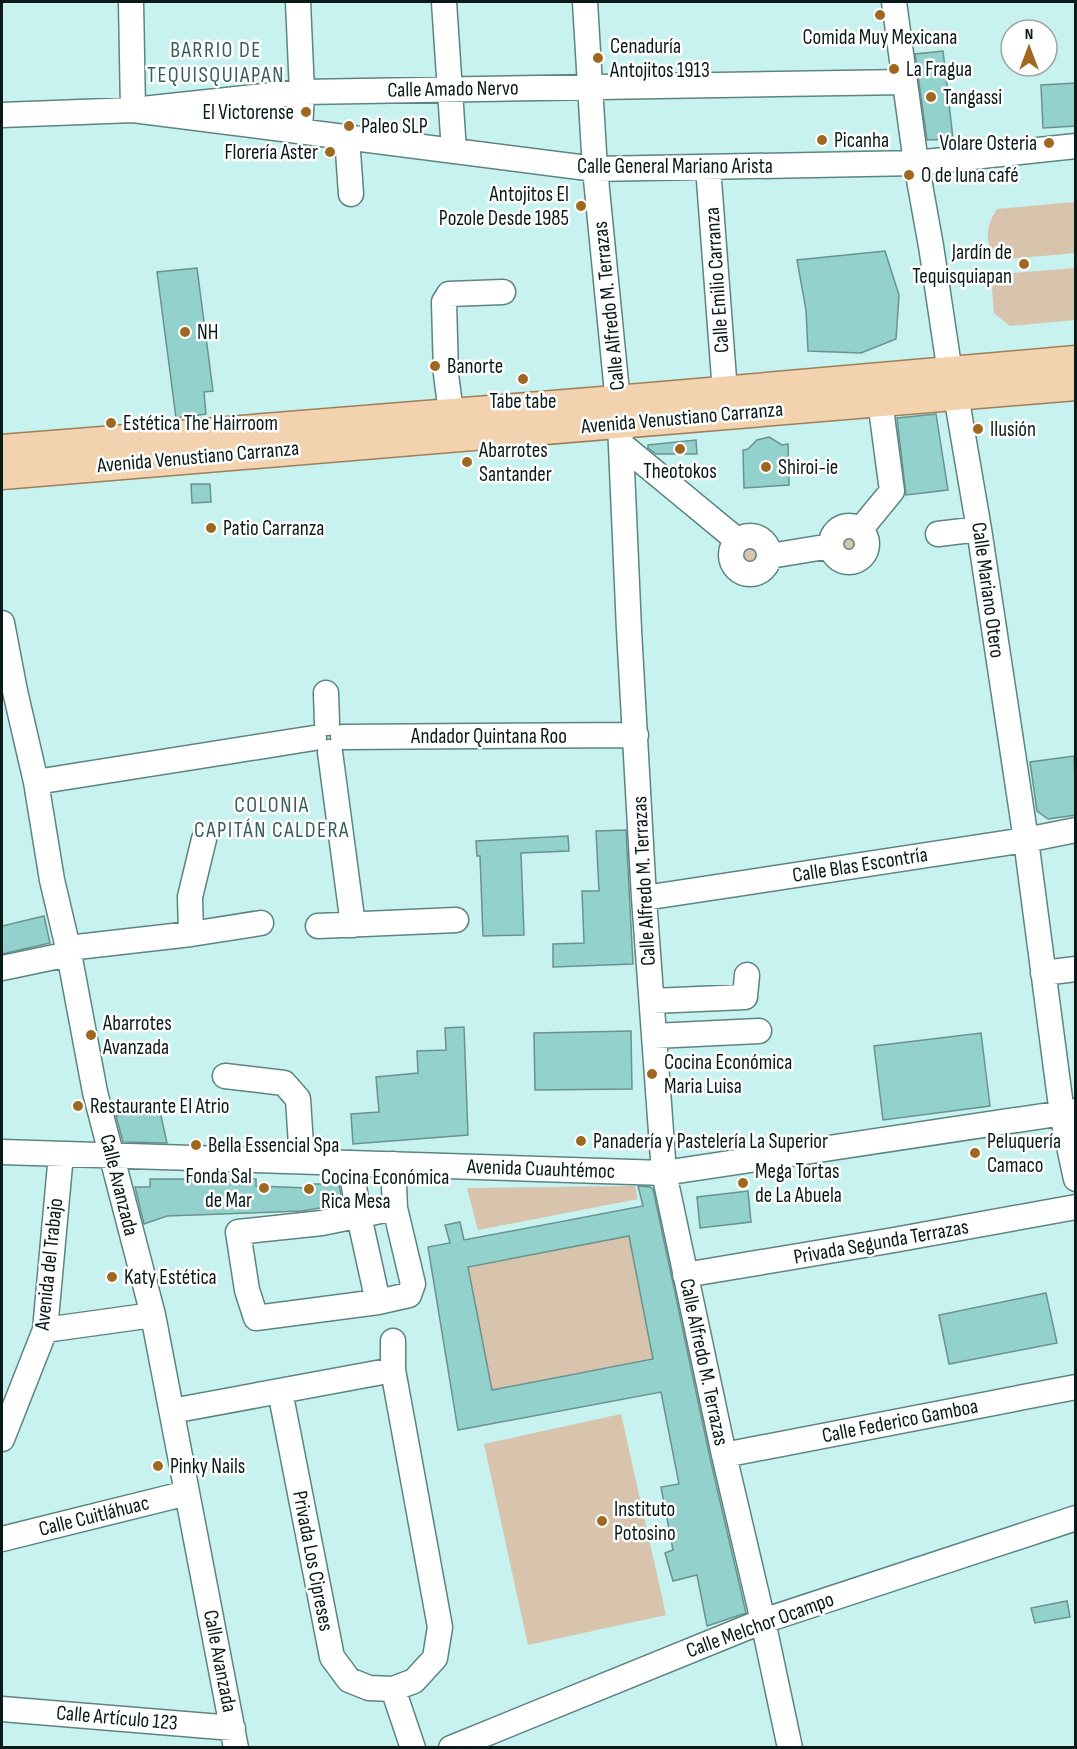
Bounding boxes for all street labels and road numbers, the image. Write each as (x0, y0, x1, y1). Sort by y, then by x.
street label: Calle Amado Nervo (387, 75, 519, 103)
street label: Calle General Mariano Arista (577, 154, 773, 179)
street label: Calle Emilio Carranza (699, 206, 735, 354)
street label: Calle Alfredo M. Terrazas (588, 220, 630, 392)
street label: Avenida Venustiano Carranza (579, 397, 784, 439)
street label: Avenida Venustiano Carranza (95, 436, 300, 478)
street label: Calle Mariano Otero (966, 521, 1010, 659)
street label: Andador Quintana Roo (410, 724, 567, 749)
street label: Calle Alfredo M. Terrazas (627, 795, 661, 967)
street label: Calle Blas Escontría (791, 842, 929, 888)
street label: Calle Avanzada (94, 1132, 144, 1238)
street label: Avenida Cuauhtémoc (465, 1154, 616, 1184)
street label: Avenida del Trabajo (30, 1197, 68, 1332)
street label: Privada Segunda Terrazas (792, 1214, 970, 1270)
street label: Calle Alfredo M. Terrazas (674, 1276, 734, 1448)
street label: Calle Federico Gamboa (820, 1394, 980, 1448)
street label: Privada Los Cipreses (287, 1489, 339, 1633)
street label: Calle Cuitláhuac (36, 1490, 152, 1542)
street label: Calle Melchor Ocampo (683, 1587, 837, 1663)
street label: Calle Avanzada (198, 1608, 242, 1714)
street label: Calle Artículo 123 (55, 1700, 179, 1736)

